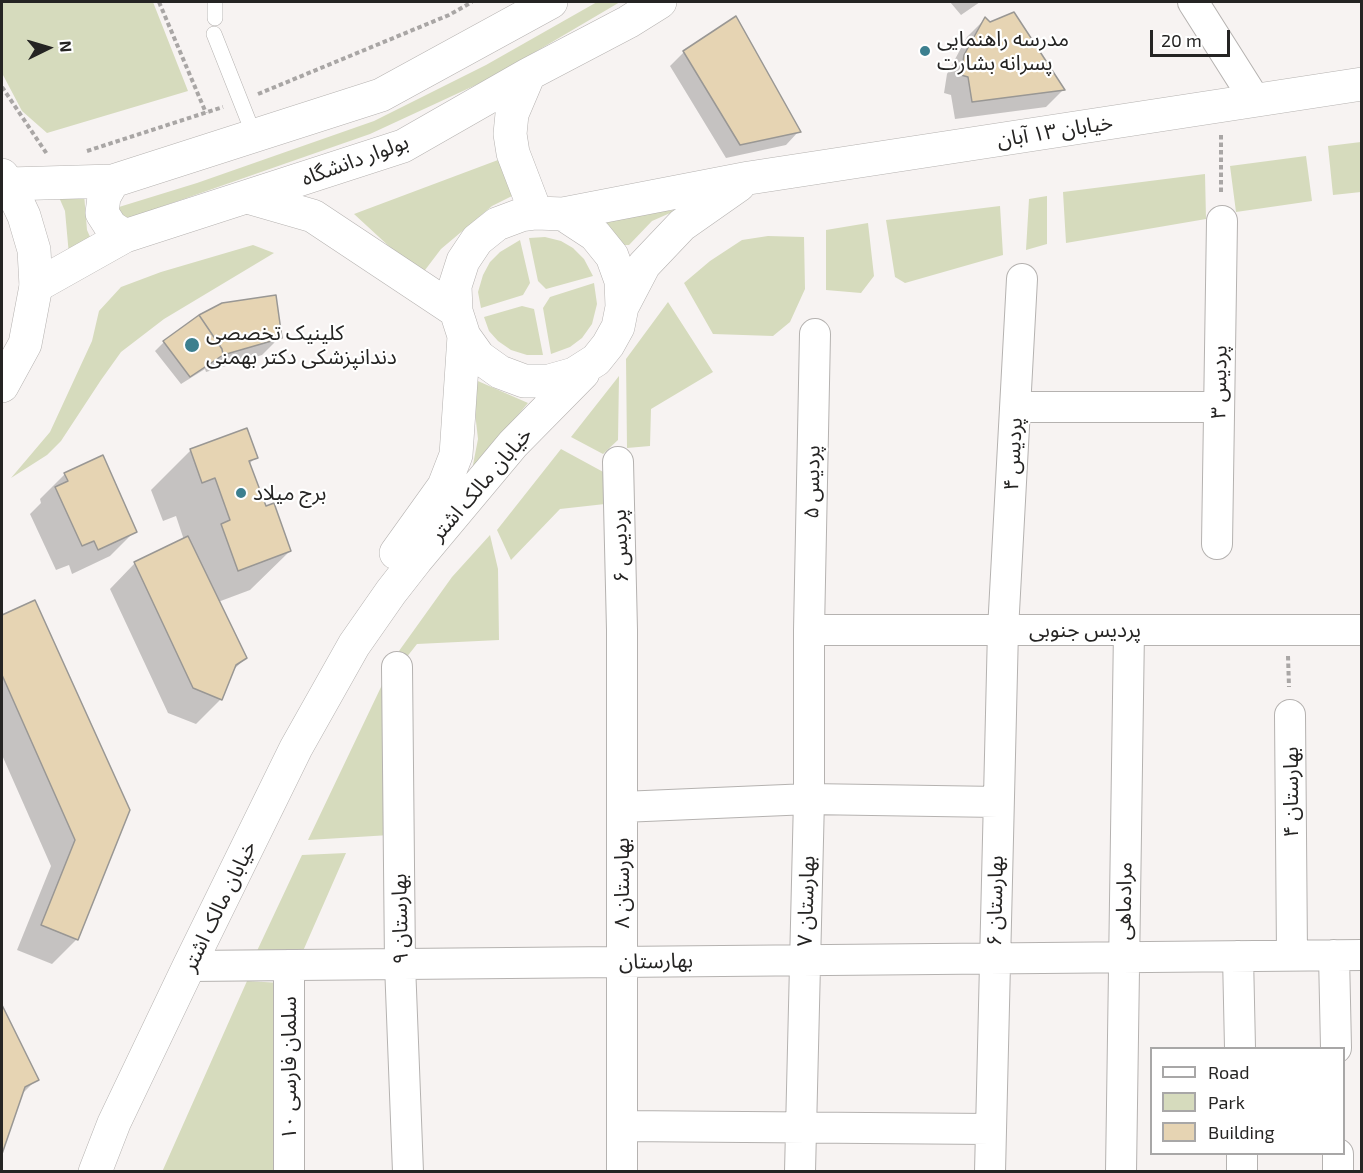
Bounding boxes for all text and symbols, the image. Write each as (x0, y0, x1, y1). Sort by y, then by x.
north arrow (18, 18, 78, 78)
scale bar (1153, 18, 1232, 56)
place label: مدرسه راهنمایی پسرانه بشارت (937, 26, 1069, 76)
text: 20 m (1161, 29, 1202, 51)
text: N (56, 40, 76, 53)
marker: مدرسه راهنمایی پسرانه بشارت (918, 44, 932, 58)
street label: خیابان ۱۳ آبان (995, 109, 1115, 153)
street label: بولوار دانشگاه (298, 129, 412, 191)
place label: کلینیک تخصصی دندانپزشکی دکتر بهمنی (206, 320, 397, 370)
marker: کلینیک تخصصی دندانپزشکی دکتر بهمنی (183, 336, 201, 354)
street label: پردیس ۳ (1206, 345, 1232, 419)
street label: پردیس ۴ (998, 417, 1028, 491)
street label: خیابان مالک اشتر (425, 422, 537, 546)
street label: پردیس ۵ (799, 445, 825, 519)
place label: برج میلاد (253, 480, 327, 506)
marker: برج میلاد (234, 486, 248, 500)
street label: پردیس ۶ (606, 509, 634, 583)
street label: پردیس جنوبی (1029, 617, 1141, 643)
street label: بهارستان ۴ (1278, 747, 1304, 837)
street label: خیابان مالک اشتر (176, 836, 262, 976)
street label: بهارستان ۸ (609, 838, 635, 928)
street label: بهارستان ۷ (792, 855, 820, 947)
street label: بهارستان ۶ (982, 855, 1008, 947)
street label: مرادماهی (1111, 862, 1137, 940)
street label: بهارستان ۹ (387, 873, 413, 965)
street label: بهارستان (619, 948, 693, 974)
street label: سلمان فارسی ۱۰ (276, 996, 302, 1140)
legend (1150, 1047, 1345, 1155)
text: Road (1208, 1061, 1249, 1083)
text: Park (1208, 1091, 1245, 1113)
text: Building (1208, 1121, 1275, 1143)

